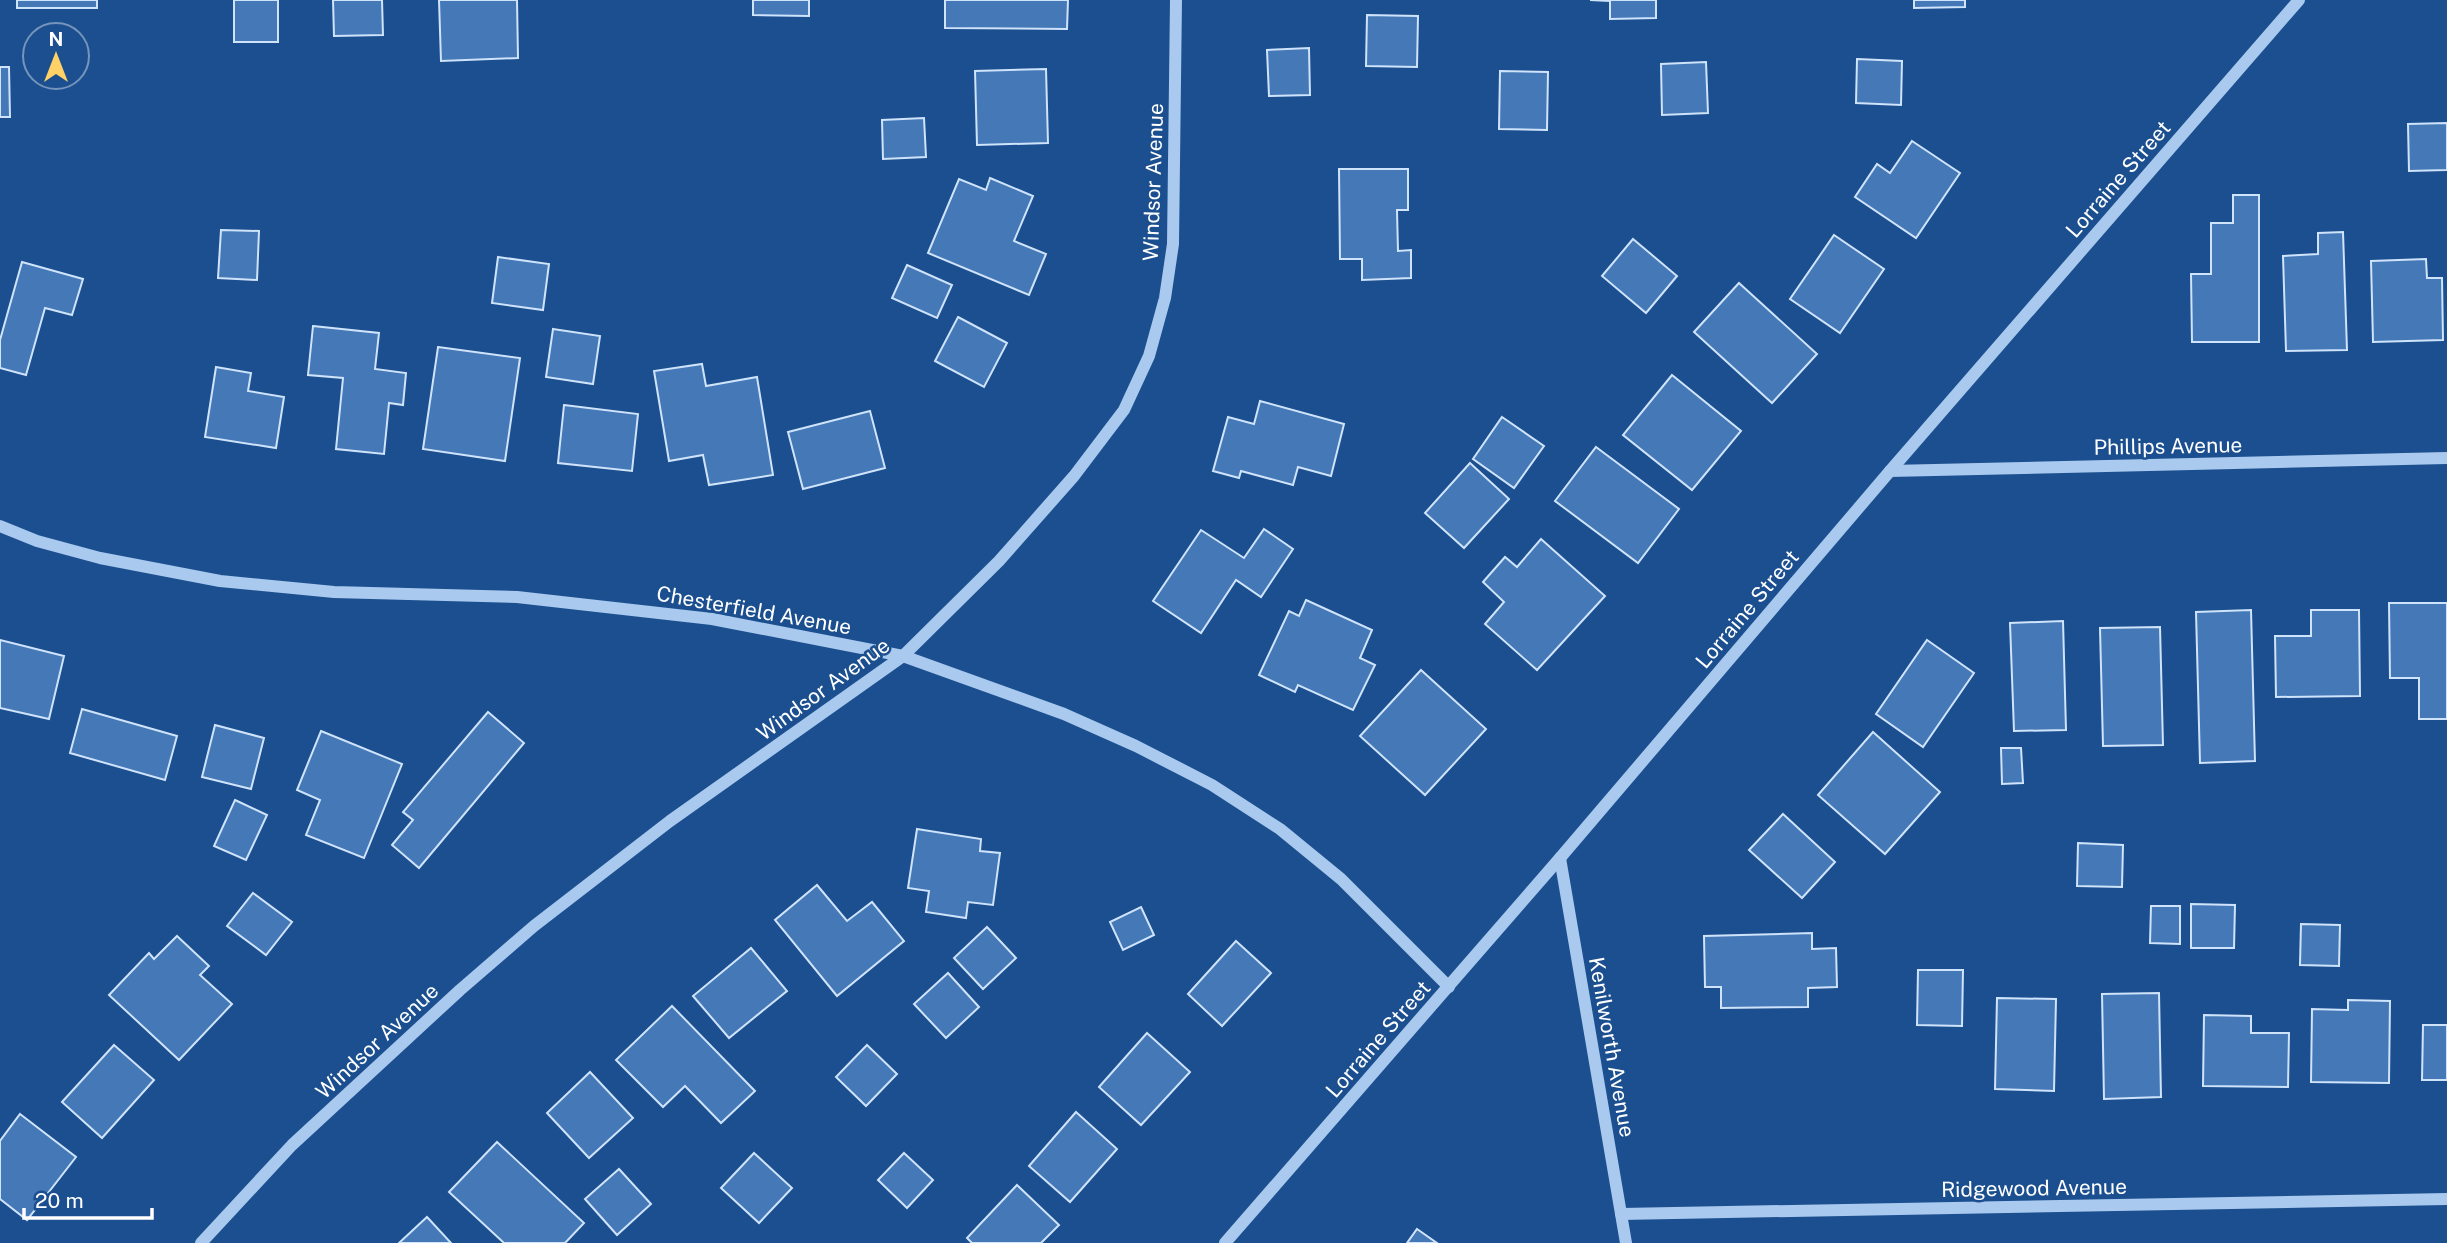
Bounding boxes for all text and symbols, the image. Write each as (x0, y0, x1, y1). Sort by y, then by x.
north arrow (21, 21, 91, 91)
text: N (49, 28, 63, 50)
street label: Windsor Avenue (1138, 103, 1168, 261)
street label: Lorraine Street (2060, 115, 2176, 243)
street label: Phillips Avenue (2093, 432, 2243, 460)
street label: Lorraine Street (1690, 545, 1804, 673)
street label: Chesterfield Avenue (655, 581, 853, 639)
street label: Windsor Avenue (752, 632, 894, 746)
street label: Kenilworth Avenue (1584, 955, 1640, 1139)
street label: Lorraine Street (1320, 975, 1436, 1103)
street label: Windsor Avenue (311, 978, 443, 1104)
street label: Ridgewood Avenue (1941, 1174, 2127, 1202)
scale bar (24, 1176, 152, 1220)
text: 20 m (35, 1188, 84, 1213)

